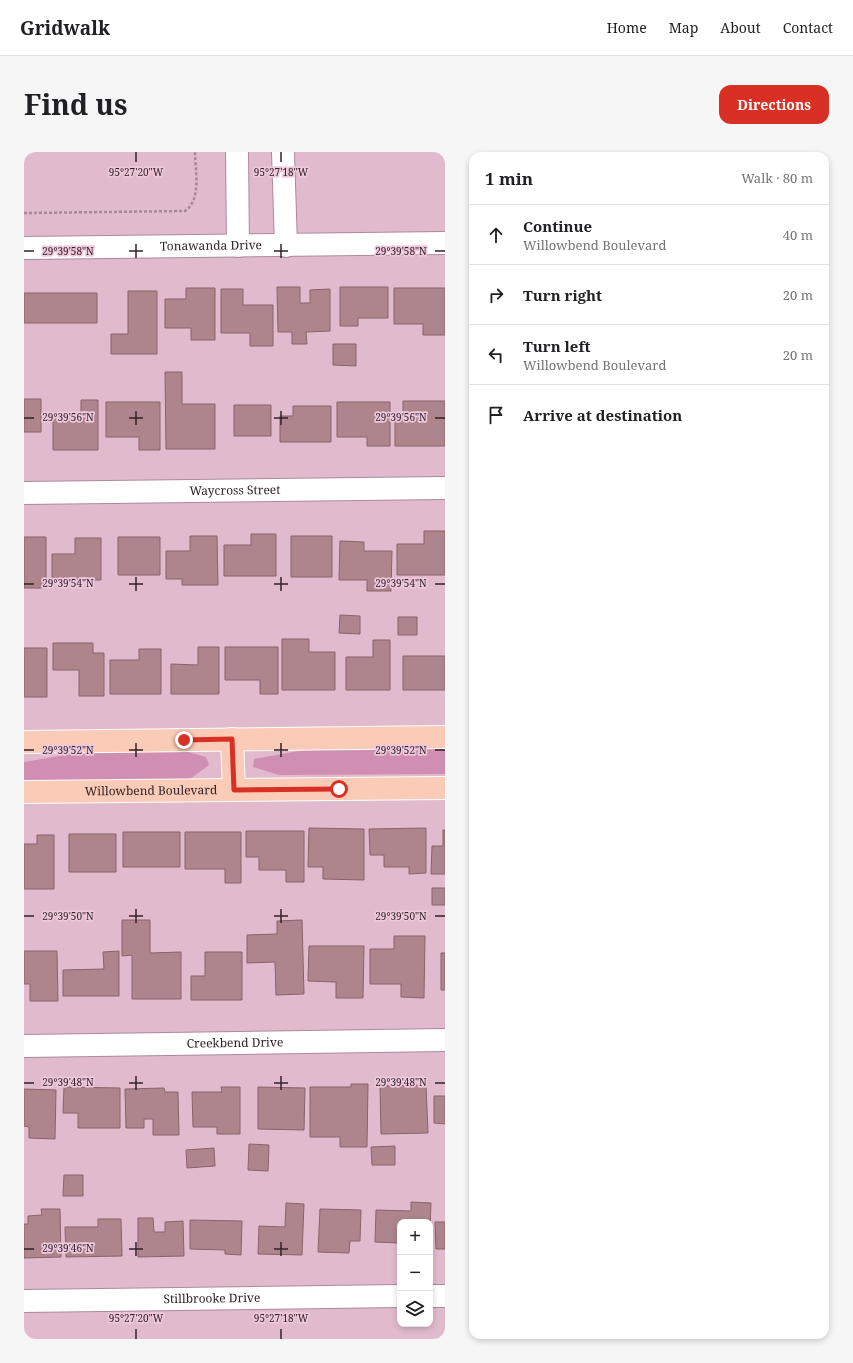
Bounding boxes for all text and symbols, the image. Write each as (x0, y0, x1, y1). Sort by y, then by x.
text: Gridwalk (20, 15, 110, 41)
text: Home (607, 18, 647, 37)
text: Map (669, 18, 698, 37)
text: About (720, 18, 761, 37)
text: Contact (783, 18, 833, 37)
text: Find us (24, 85, 128, 123)
button: Directions (719, 85, 829, 124)
text: 95°27'20"W (109, 165, 164, 179)
text: 95°27'18"W (254, 165, 309, 179)
text: 1 min (485, 167, 533, 190)
text: Walk · 80 m (741, 169, 813, 187)
text: Continue (523, 216, 592, 236)
icon: ahead (485, 224, 507, 246)
text: 40 m (783, 226, 813, 244)
street label: Tonawanda Drive (160, 236, 262, 254)
text: Willowbend Boulevard (523, 236, 666, 254)
text: 29°39'58"N (42, 244, 94, 258)
text: 29°39'58"N (375, 244, 427, 258)
icon: right (485, 284, 507, 306)
text: Turn right (523, 285, 602, 305)
text: 20 m (783, 286, 813, 304)
text: Turn left (523, 336, 591, 356)
icon: left (485, 344, 507, 366)
text: 20 m (783, 346, 813, 364)
text: Willowbend Boulevard (523, 356, 666, 374)
icon: arrive (485, 404, 507, 426)
text: Arrive at destination (523, 405, 682, 425)
text: 29°39'56"N (42, 410, 94, 424)
text: 29°39'56"N (375, 410, 427, 424)
street label: Waycross Street (189, 481, 281, 499)
text: 29°39'54"N (42, 576, 94, 590)
text: 29°39'54"N (375, 576, 427, 590)
route end (175, 731, 193, 749)
text: 29°39'52"N (42, 743, 94, 757)
text: 29°39'52"N (375, 743, 427, 757)
route start (330, 780, 348, 798)
street label: Willowbend Boulevard (85, 781, 218, 799)
text: 29°39'50"N (42, 909, 94, 923)
text: 29°39'50"N (375, 909, 427, 923)
street label: Creekbend Drive (187, 1033, 283, 1052)
text: 29°39'48"N (42, 1075, 94, 1089)
text: 29°39'48"N (375, 1075, 427, 1089)
map controls (397, 1219, 433, 1327)
button: + (397, 1219, 433, 1255)
text: 29°39'46"N (42, 1241, 94, 1255)
button: − (397, 1255, 433, 1291)
street label: Stillbrooke Drive (163, 1289, 261, 1307)
button: layers (397, 1291, 433, 1327)
text: 95°27'20"W (109, 1311, 164, 1325)
text: 95°27'18"W (254, 1311, 309, 1325)

